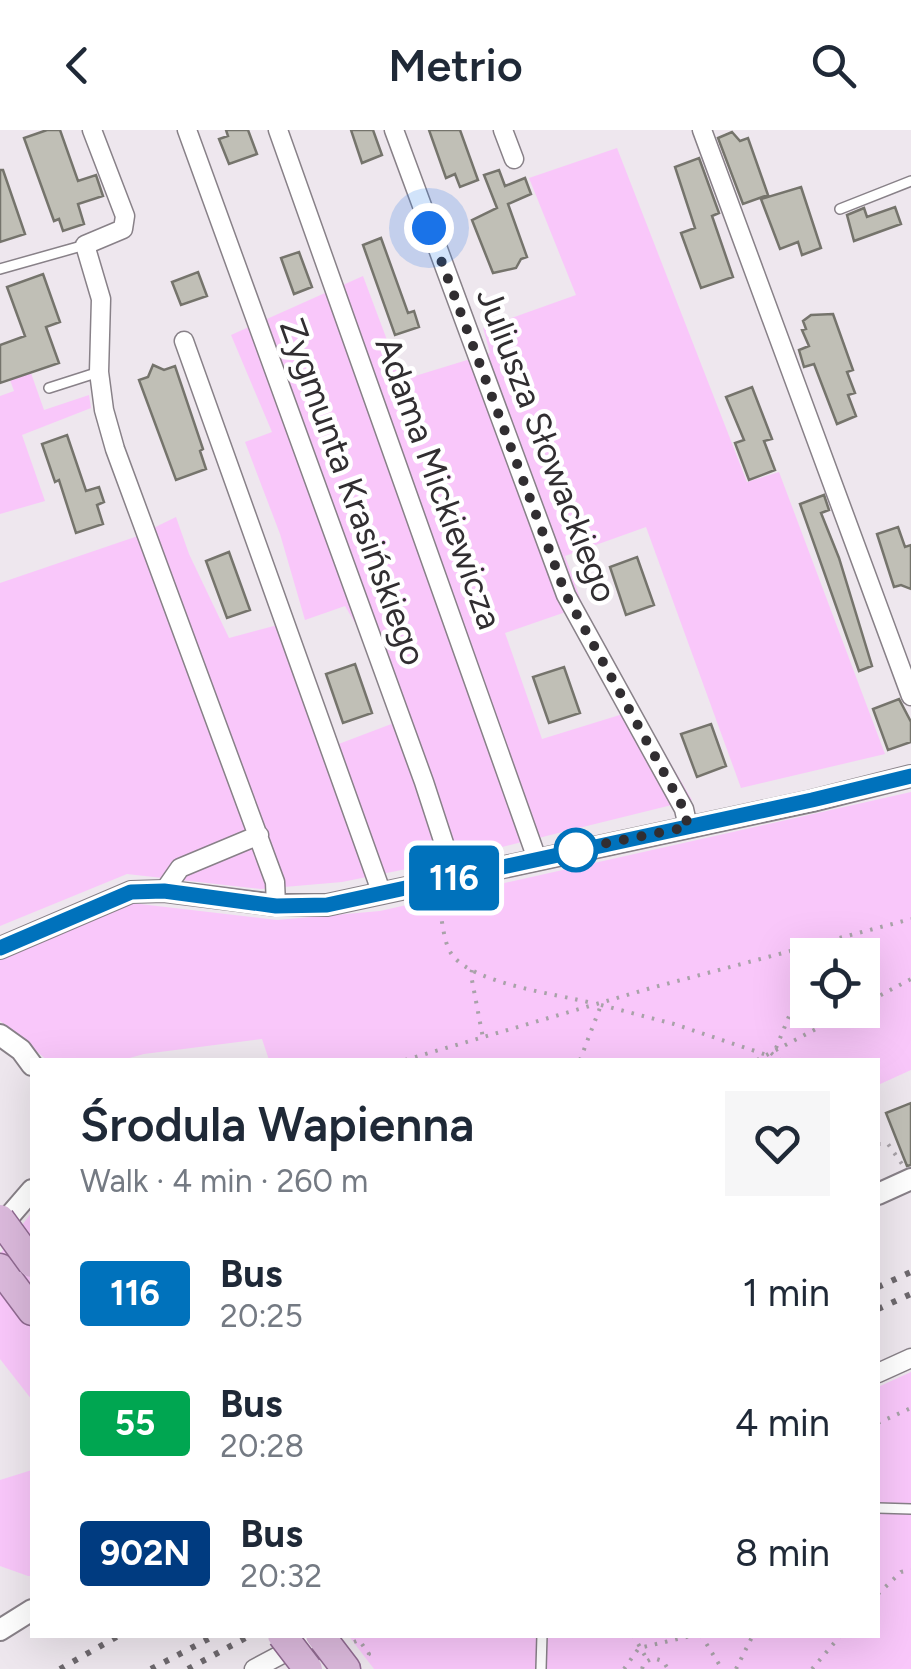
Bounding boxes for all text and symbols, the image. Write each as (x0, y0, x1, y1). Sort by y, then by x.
icon: back (50, 38, 105, 93)
text: Metrio (388, 38, 523, 92)
icon: search (806, 38, 861, 93)
your location (404, 203, 454, 253)
street label: Juliusza Słowackiego (468, 282, 626, 608)
street label: Zygmunta Krasińskiego (271, 313, 435, 671)
street label: Adama Mickiewicza (367, 331, 511, 635)
unlabelled marker (555, 829, 597, 871)
line badge: 116 (396, 846, 512, 910)
text: 116 (429, 857, 479, 899)
map controls (790, 938, 880, 1028)
button: locate (790, 938, 880, 1028)
button: heart (725, 1091, 830, 1196)
text: Środula Wapienna (80, 1095, 474, 1153)
text: Walk · 4 min · 260 m (80, 1162, 368, 1200)
text: Bus (220, 1251, 283, 1297)
text: 1 min (743, 1270, 830, 1316)
text: 116 (110, 1272, 160, 1314)
text: 20:25 (220, 1297, 303, 1335)
text: Bus (220, 1381, 283, 1427)
text: 4 min (735, 1400, 830, 1446)
text: 55 (115, 1402, 155, 1444)
text: 20:28 (220, 1427, 304, 1465)
text: Bus (240, 1511, 303, 1557)
text: 8 min (735, 1530, 830, 1576)
text: 902N (100, 1532, 190, 1574)
text: 20:32 (240, 1557, 322, 1595)

